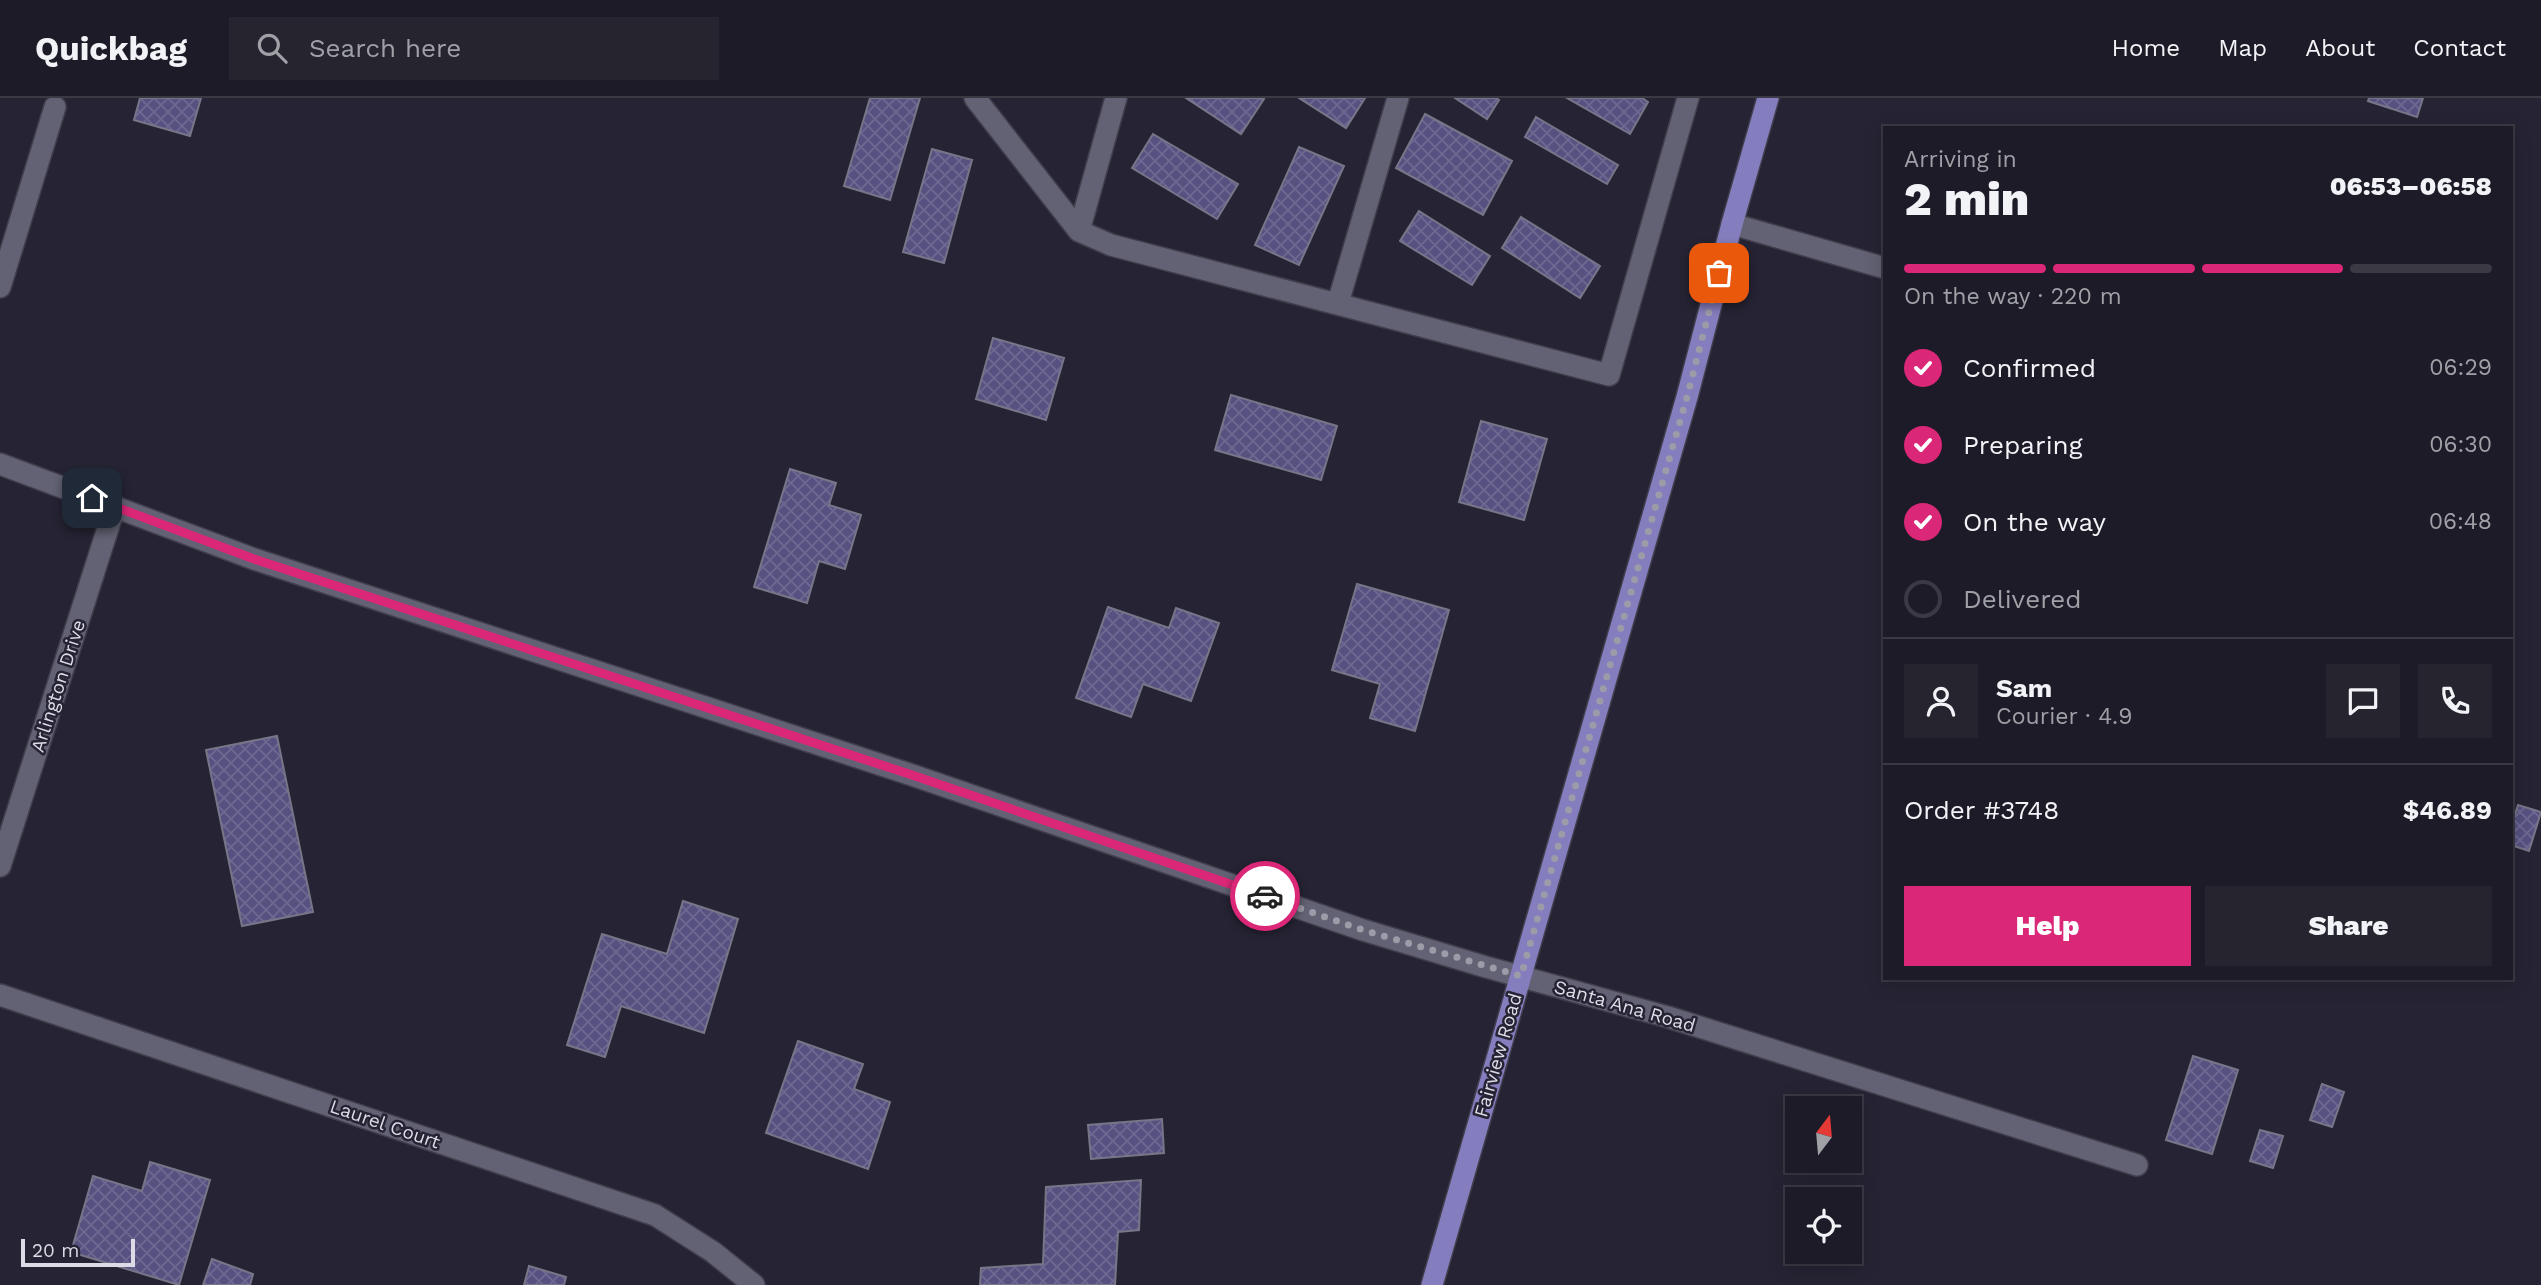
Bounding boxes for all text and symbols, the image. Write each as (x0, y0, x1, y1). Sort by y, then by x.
search box (229, 17, 719, 80)
text: Quickbag (35, 29, 187, 68)
icon: search (253, 29, 291, 67)
text: Search here (309, 33, 461, 63)
text: Home (2112, 34, 2180, 62)
text: Map (2218, 34, 2267, 62)
text: About (2305, 34, 2375, 62)
text: Contact (2413, 34, 2506, 62)
text: Arriving in (1904, 146, 2017, 173)
text: 06:53–06:58 (2330, 171, 2492, 201)
text: 2 min (1904, 172, 2029, 226)
pin (1689, 243, 1749, 303)
icon: bag (1700, 254, 1738, 292)
text: On the way · 220 m (1904, 283, 2122, 310)
icon: check (1904, 349, 1942, 387)
text: Confirmed (1963, 353, 2096, 383)
text: 06:29 (2429, 354, 2492, 381)
icon: check (1904, 426, 1942, 464)
text: Preparing (1963, 430, 2083, 460)
text: 06:30 (2429, 431, 2492, 458)
pin (62, 468, 122, 528)
icon: home (73, 479, 111, 517)
icon: check (1904, 503, 1942, 541)
text: On the way (1963, 507, 2106, 537)
text: 06:48 (2429, 508, 2492, 535)
text: Delivered (1963, 584, 2082, 614)
street label: Arlington Drive (26, 617, 90, 755)
button: person (1904, 664, 1978, 738)
button: chat (2326, 664, 2400, 738)
button: phone (2418, 664, 2492, 738)
text: Sam (1996, 673, 2052, 703)
text: Courier · 4.9 (1996, 703, 2132, 730)
text: Order #3748 (1904, 795, 2059, 825)
text: $46.89 (2403, 795, 2492, 825)
courier (1230, 861, 1300, 931)
icon: car (1246, 877, 1284, 915)
button: Help (1904, 886, 2191, 966)
button: Share (2205, 886, 2492, 966)
street label: Santa Ana Road (1552, 975, 1698, 1037)
street label: Fairview Road (1469, 990, 1527, 1120)
street label: Laurel Court (327, 1094, 443, 1154)
north arrow (1785, 1096, 1862, 1172)
map controls (1785, 1096, 1862, 1264)
button: locate (1785, 1187, 1862, 1264)
scale bar (21, 1236, 135, 1268)
text: 20 m (32, 1239, 79, 1262)

